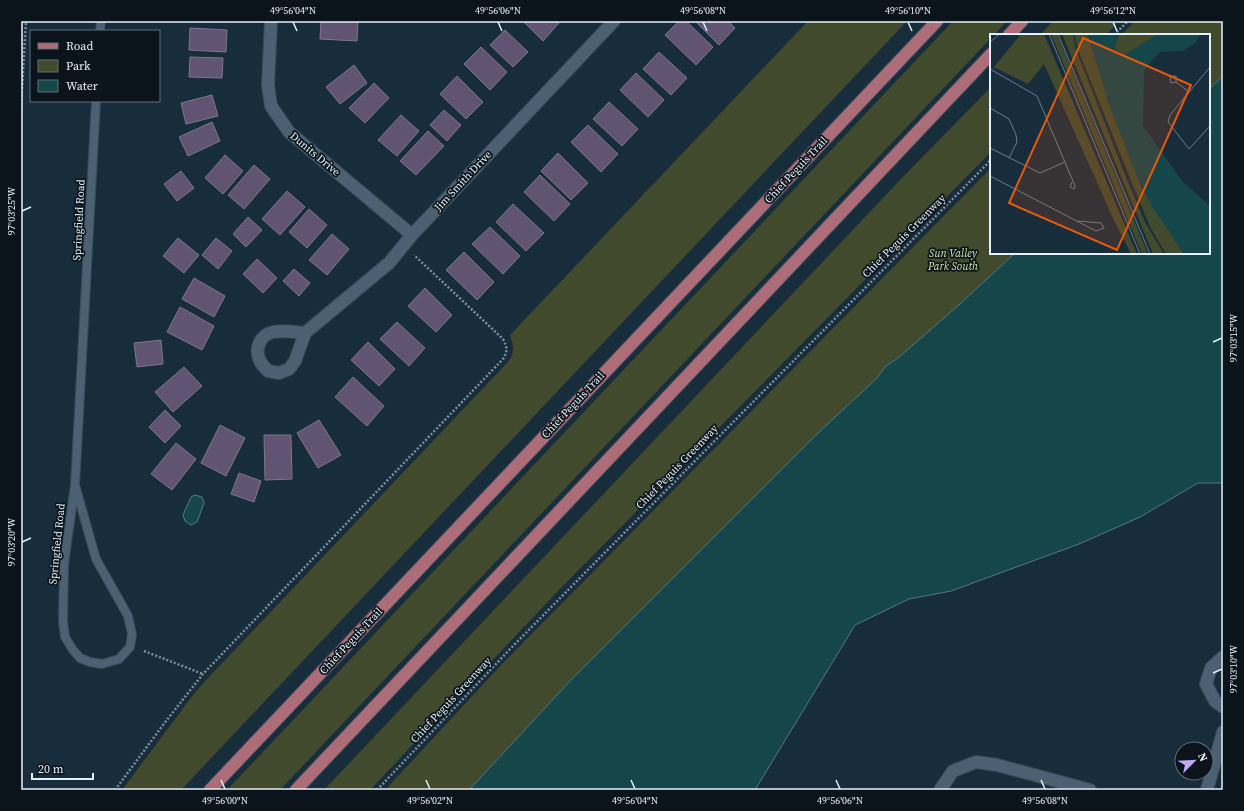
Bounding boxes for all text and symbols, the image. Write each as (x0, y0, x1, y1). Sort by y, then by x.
text: 49°56'04"N (270, 4, 316, 17)
text: 49°56'06"N (475, 4, 521, 17)
text: 49°56'08"N (680, 4, 726, 17)
text: 49°56'10"N (885, 4, 931, 17)
text: 49°56'12"N (1090, 4, 1136, 17)
legend (30, 30, 160, 102)
inset map (990, 34, 1210, 254)
text: Road (66, 38, 93, 54)
text: Park (66, 58, 91, 74)
text: Water (66, 78, 98, 94)
street label: Dunits Drive (287, 128, 344, 180)
street label: Chief Peguis Trail (761, 133, 831, 207)
street label: Jim Smith Drive (430, 147, 495, 215)
street label: Springfield Road (69, 178, 89, 261)
text: 97°03'25"W (5, 186, 18, 235)
street label: Chief Peguis Greenway (859, 191, 949, 281)
park label: Sun Valley Park South (927, 246, 978, 274)
text: 97°03'15"W (1227, 313, 1240, 362)
street label: Chief Peguis Trail (538, 368, 608, 442)
street label: Chief Peguis Greenway (633, 421, 722, 513)
street label: Springfield Road (45, 502, 69, 585)
text: 97°03'20"W (5, 517, 18, 566)
street label: Chief Peguis Trail (316, 604, 386, 678)
text: 97°03'10"W (1227, 644, 1240, 693)
street label: Chief Peguis Greenway (407, 654, 495, 746)
north arrow (1174, 741, 1214, 781)
text: N (1194, 750, 1211, 764)
scale bar (32, 755, 93, 781)
text: 20 m (38, 761, 64, 777)
text: 49°56'00"N (202, 794, 248, 807)
text: 49°56'02"N (407, 794, 453, 807)
text: 49°56'04"N (612, 794, 658, 807)
text: 49°56'06"N (817, 794, 863, 807)
text: 49°56'08"N (1022, 794, 1068, 807)

